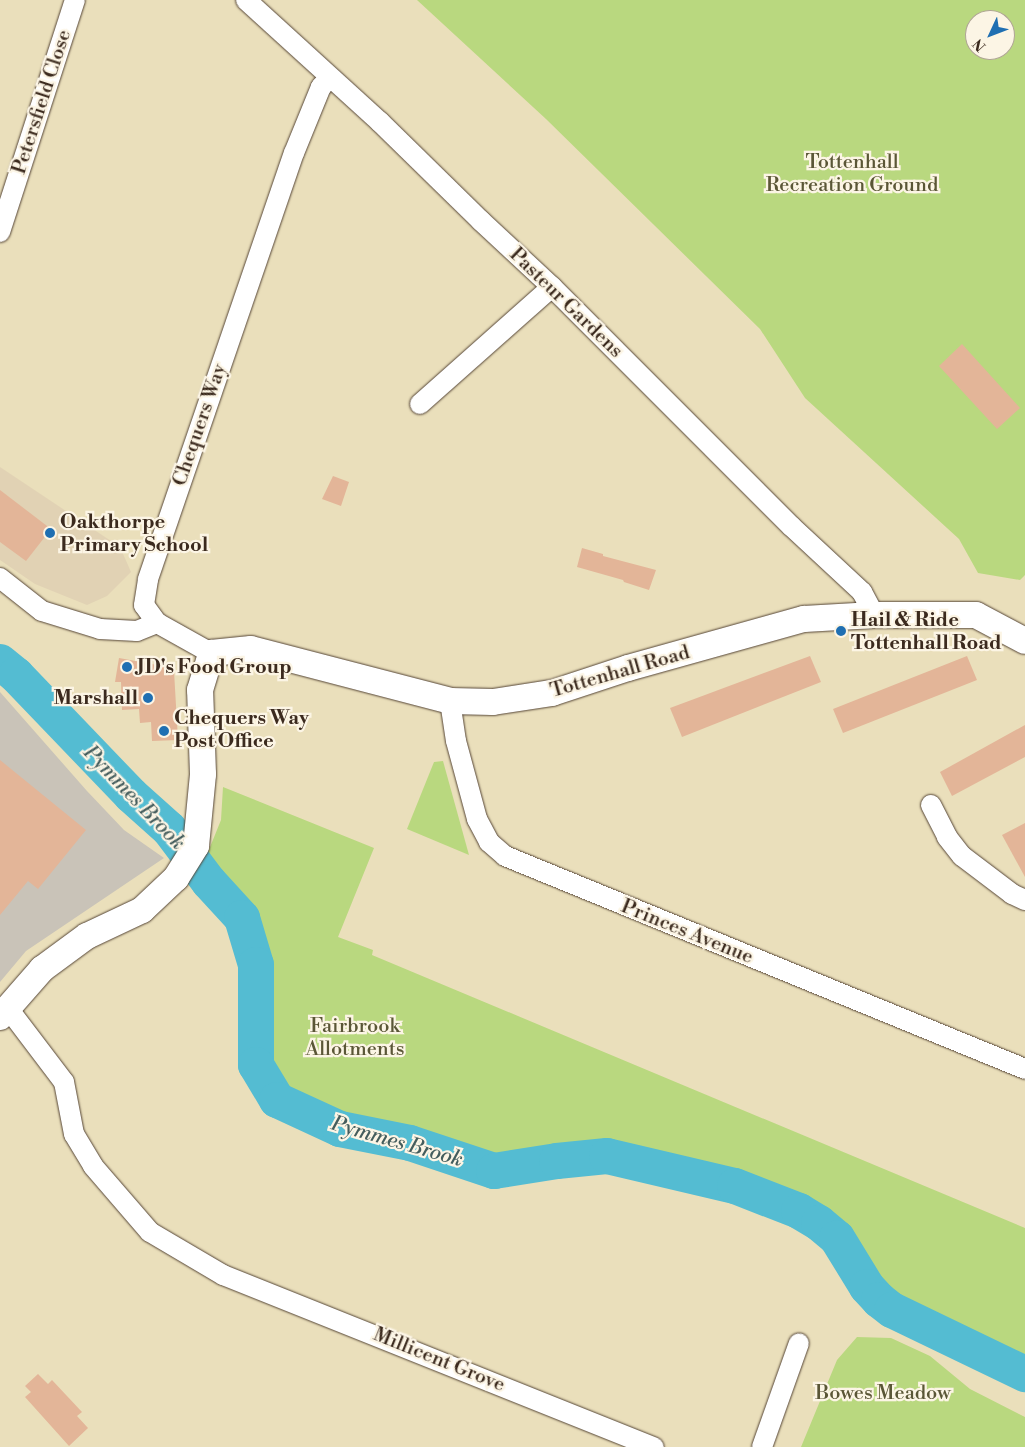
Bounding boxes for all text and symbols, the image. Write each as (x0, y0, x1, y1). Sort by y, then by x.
north arrow (965, 10, 1015, 60)
street label: Petersfield Close (7, 27, 77, 177)
text: N (969, 34, 990, 55)
park label: Tottenhall Recreation Ground (766, 150, 938, 197)
street label: Pasteur Gardens (504, 243, 628, 363)
street label: Chequers Way (168, 361, 232, 489)
place label: Oakthorpe Primary School (60, 510, 208, 557)
marker: Oakthorpe Primary School (44, 527, 56, 539)
place label: Hail & Ride Tottenhall Road (851, 608, 1002, 655)
marker: Hail & Ride Tottenhall Road (835, 625, 847, 637)
street label: Tottenhall Road (548, 641, 692, 703)
place label: JD's Food Group (137, 655, 292, 679)
marker: JD's Food Group (121, 661, 133, 673)
place label: Marshall (54, 686, 138, 710)
marker: Marshall (142, 692, 154, 704)
place label: Chequers Way Post Office (174, 707, 309, 754)
marker: Chequers Way Post Office (158, 725, 170, 737)
water label: Pymmes Brook (78, 740, 190, 856)
street label: Princes Avenue (617, 895, 757, 969)
park label: Fairbrook Allotments (305, 1015, 405, 1062)
water label: Pymmes Brook (328, 1111, 466, 1173)
street label: Millicent Grove (370, 1323, 508, 1397)
park label: Bowes Meadow (815, 1381, 951, 1405)

